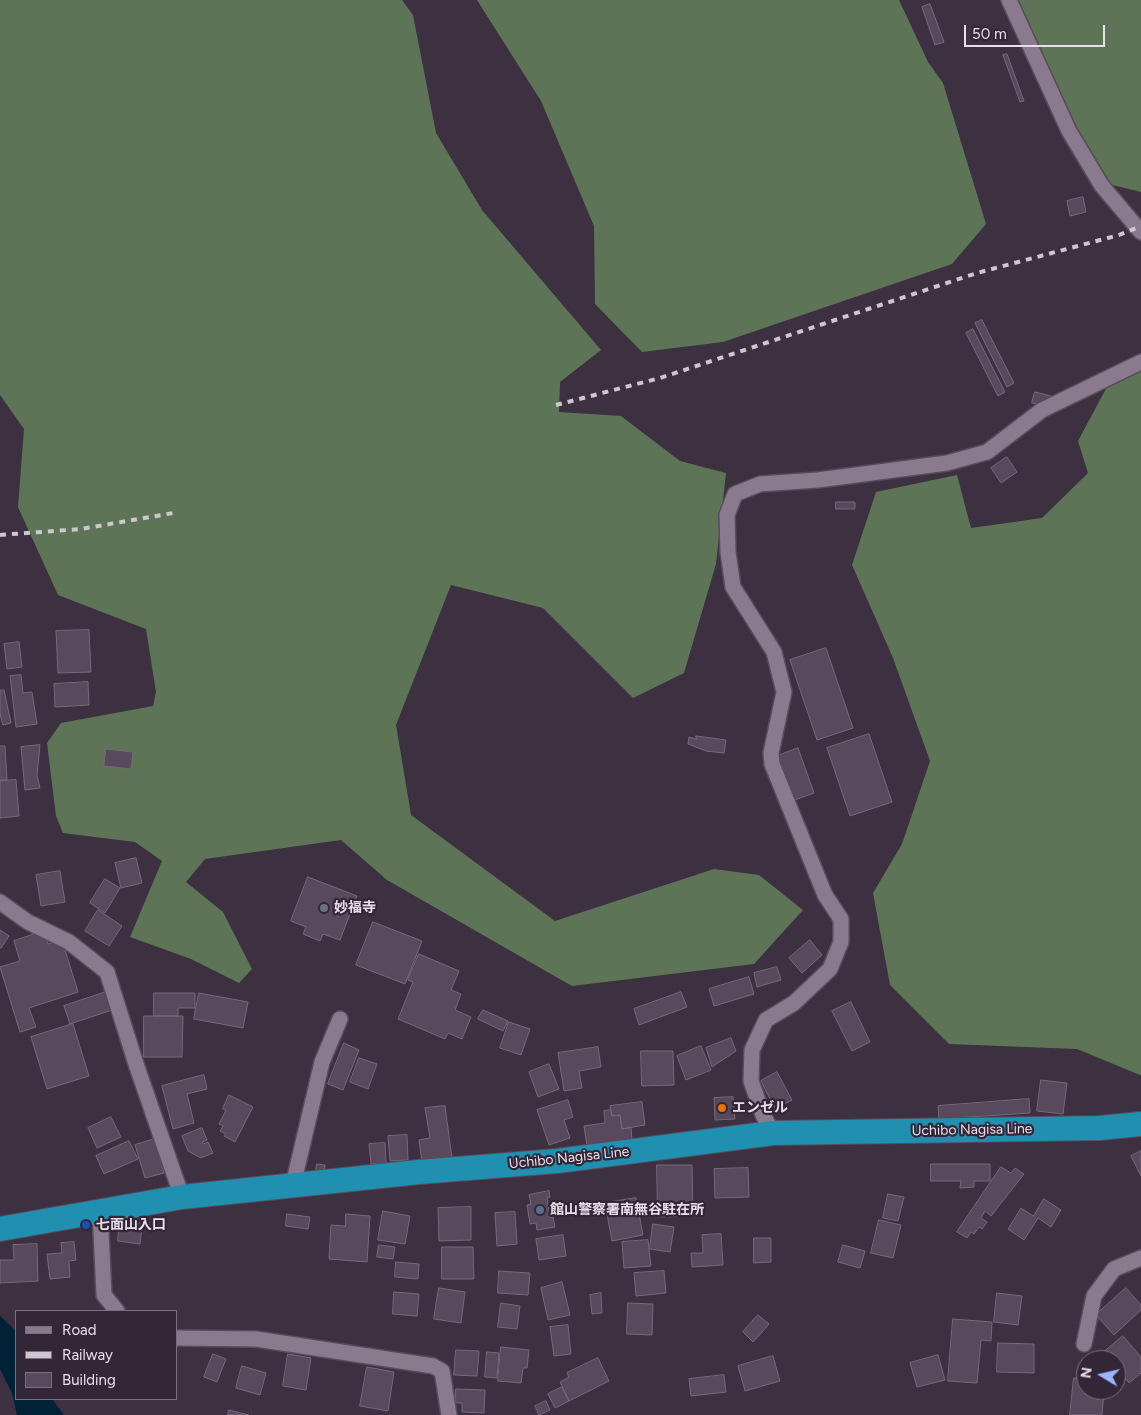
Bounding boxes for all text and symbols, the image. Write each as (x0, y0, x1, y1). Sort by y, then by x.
scale bar (966, 15, 1107, 47)
text: 50 m (972, 25, 1007, 43)
place label: 妙福寺 (334, 900, 376, 916)
marker: 妙福寺 (318, 902, 330, 914)
place label: エンゼル (732, 1100, 788, 1116)
marker: エンゼル (716, 1102, 728, 1114)
street label: Uchibo Nagisa Line (911, 1121, 1033, 1139)
street label: Uchibo Nagisa Line (508, 1143, 630, 1173)
place label: 館山警察署南無谷駐在所 (550, 1202, 704, 1218)
marker: 館山警察署南無谷駐在所 (534, 1204, 546, 1216)
place label: 七面山入口 (96, 1217, 166, 1233)
marker: 七面山入口 (80, 1219, 92, 1231)
legend (15, 1310, 178, 1400)
text: Road (62, 1321, 97, 1339)
text: Railway (62, 1346, 113, 1364)
north arrow (1076, 1350, 1126, 1400)
text: N (1077, 1366, 1096, 1379)
text: Building (62, 1371, 116, 1389)

